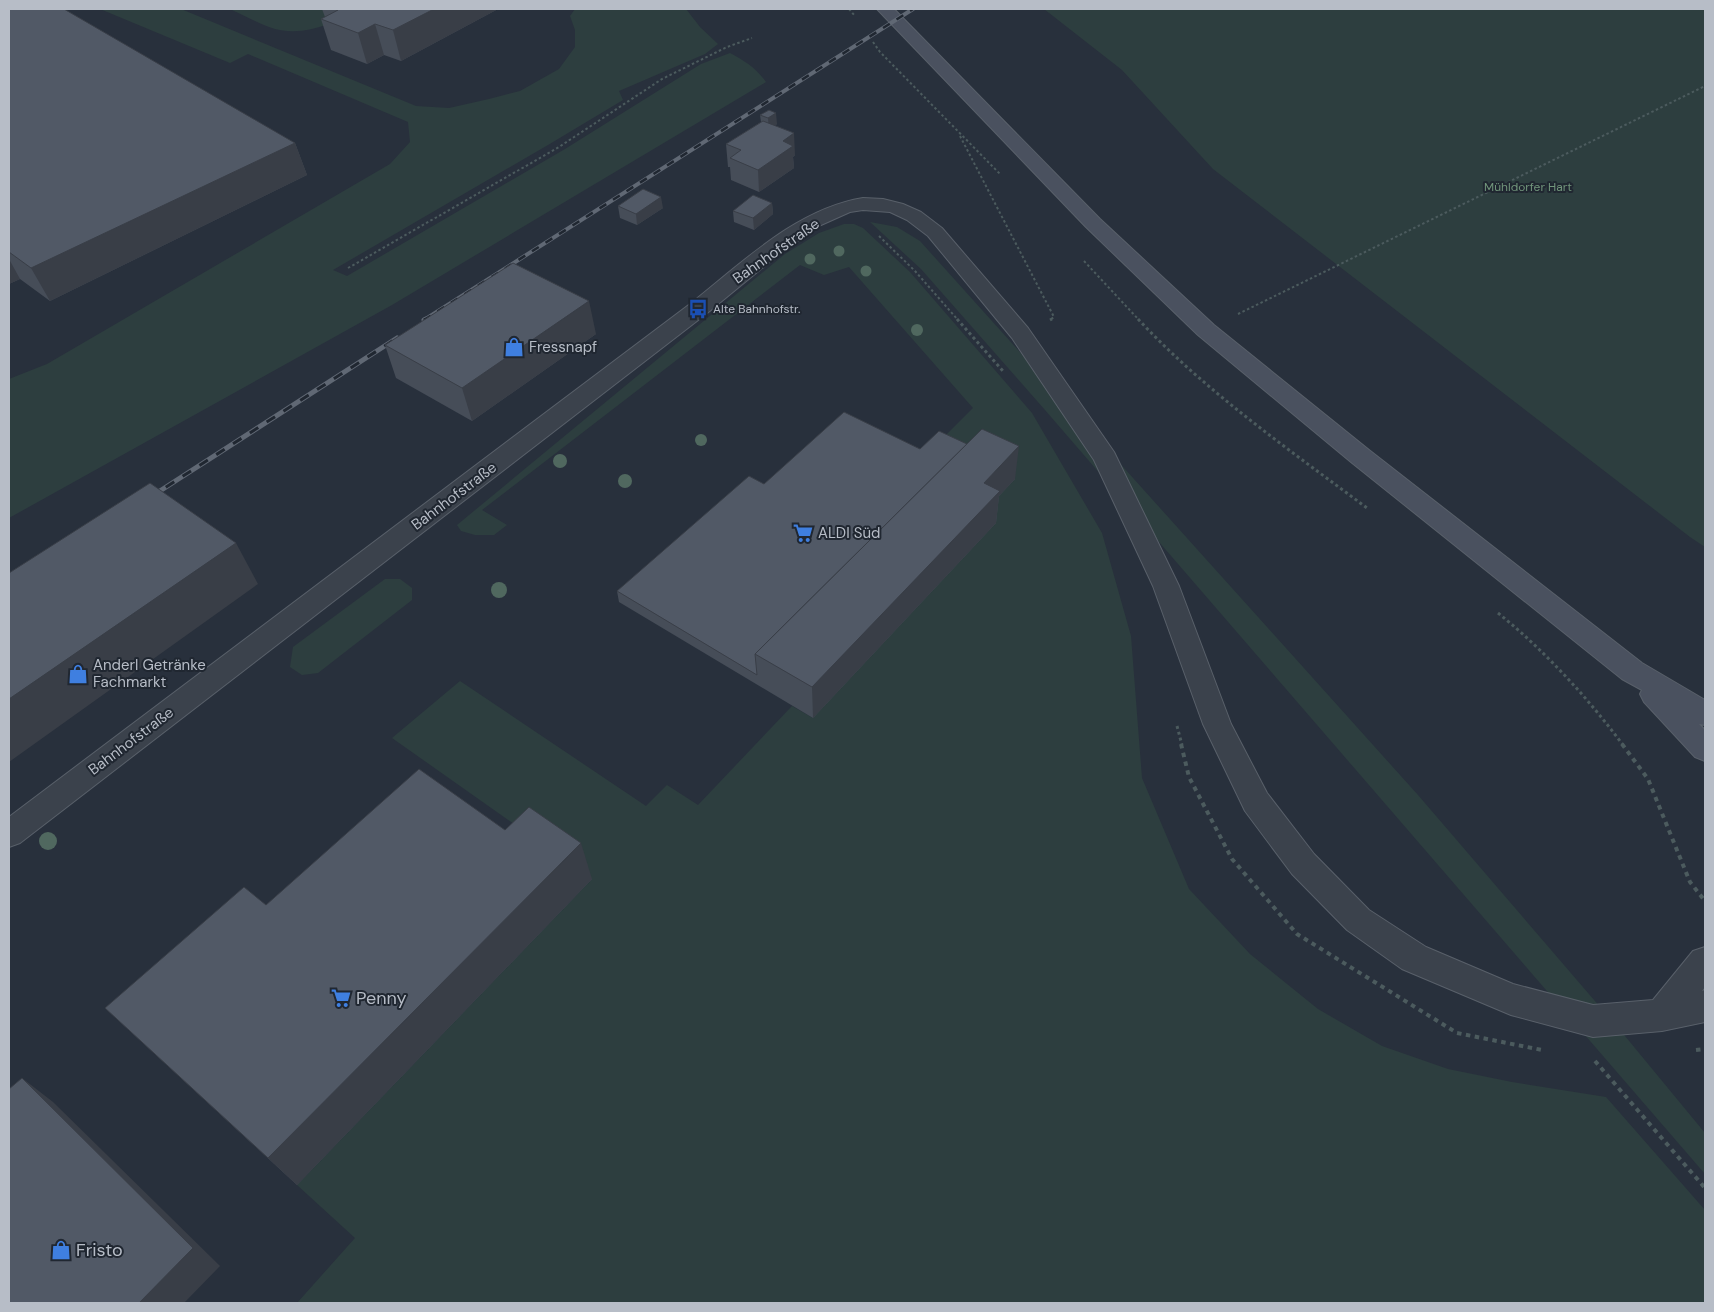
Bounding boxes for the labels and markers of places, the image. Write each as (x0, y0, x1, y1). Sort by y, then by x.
bus stop icon: Alte Bahnhofstr. (687, 298, 709, 320)
place label: Alte Bahnhofstr. (713, 301, 800, 317)
shop icon: Fressnapf (503, 336, 525, 358)
place label: Fressnapf (529, 337, 597, 357)
supermarket icon: ALDI Süd (792, 522, 814, 544)
place label: ALDI Süd (818, 523, 880, 543)
place label: Anderl Getränke Fachmarkt (93, 655, 206, 692)
shop icon: Anderl Getränke Fachmarkt (67, 663, 89, 685)
place label: Penny (356, 986, 407, 1010)
supermarket icon: Penny (330, 987, 352, 1009)
place label: Fristo (76, 1238, 123, 1262)
shop icon: Fristo (50, 1239, 72, 1261)

